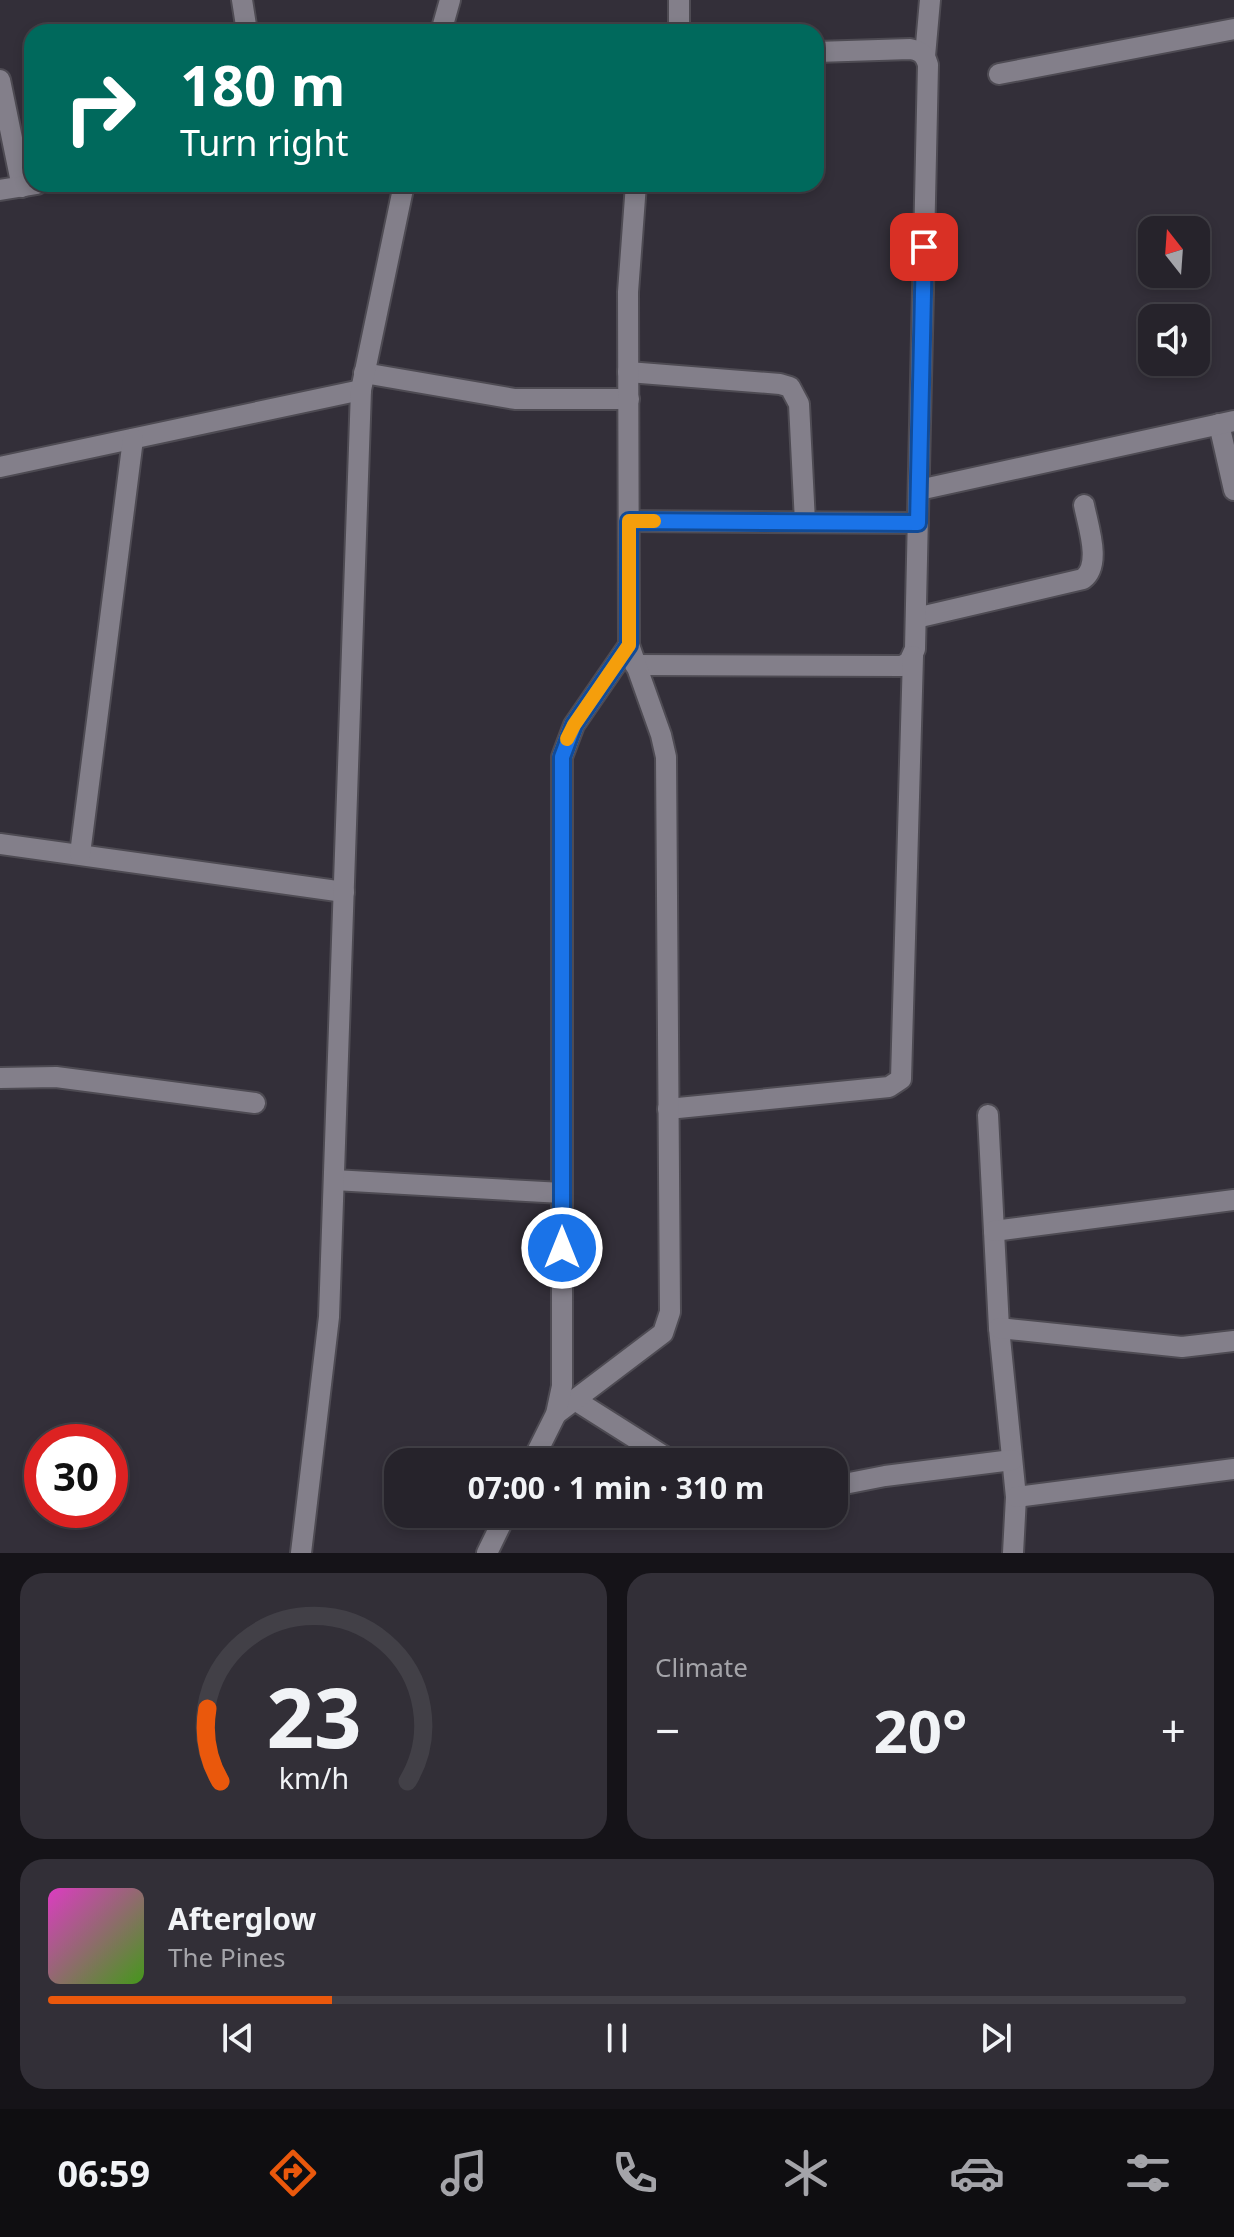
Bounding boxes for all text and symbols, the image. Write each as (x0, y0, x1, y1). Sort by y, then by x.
text: 180 m (180, 46, 345, 122)
icon: right (48, 56, 152, 160)
text: Turn right (180, 118, 348, 167)
pin (890, 213, 958, 281)
north arrow (1138, 216, 1210, 288)
map controls (1138, 216, 1210, 376)
icon: arrive (902, 225, 946, 269)
button: sound (1138, 304, 1210, 376)
position arrow (520, 1206, 604, 1290)
speed limit sign: 30 (24, 1424, 128, 1528)
text: 07:00 · 1 min · 310 m (468, 1467, 764, 1508)
text: Climate (655, 1649, 748, 1685)
text: 23 (266, 1659, 361, 1772)
text: 20° (873, 1689, 968, 1771)
text: − (655, 1700, 680, 1760)
text: + (1161, 1700, 1186, 1760)
text: km/h (278, 1758, 349, 1797)
text: Afterglow (168, 1898, 316, 1939)
text: The Pines (168, 1939, 286, 1975)
icon: previous (216, 2016, 260, 2060)
icon: pause (595, 2016, 639, 2060)
icon: next (974, 2016, 1018, 2060)
icon: directions (265, 2145, 321, 2201)
icon: music (436, 2145, 492, 2201)
icon: phone (607, 2145, 663, 2201)
icon: climate (778, 2145, 834, 2201)
icon: car (949, 2145, 1005, 2201)
icon: filters (1120, 2145, 1176, 2201)
text: 06:59 (58, 2149, 150, 2198)

